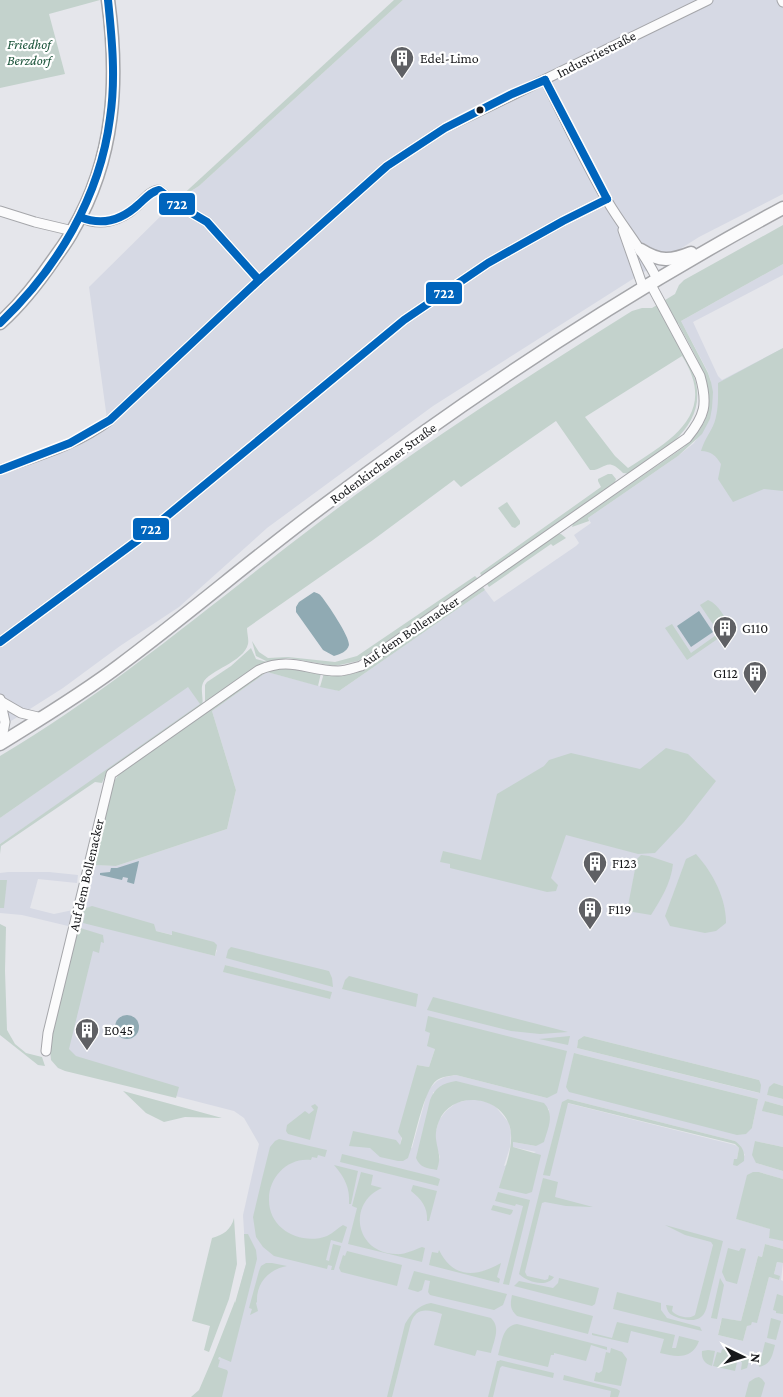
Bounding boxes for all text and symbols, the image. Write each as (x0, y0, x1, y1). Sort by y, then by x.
street label: Industriestraße (554, 27, 638, 81)
park label: Friedhof Berzdorf (7, 36, 54, 68)
building icon: Edel-Limo (389, 45, 415, 79)
place label: Edel-Limo (420, 50, 479, 66)
unlabelled marker (475, 105, 485, 115)
line badge: 722 (158, 192, 196, 216)
text: 722 (167, 196, 187, 212)
line badge: 722 (425, 281, 463, 305)
text: 722 (434, 285, 454, 301)
street label: Rodenkirchener Straße (327, 419, 439, 507)
line badge: 722 (132, 517, 170, 541)
text: 722 (141, 521, 161, 537)
street label: Auf dem Bollenacker (358, 592, 462, 670)
building icon: G110 (712, 615, 738, 649)
place label: G110 (742, 620, 768, 636)
building icon: G112 (742, 660, 768, 694)
place label: G112 (713, 665, 738, 681)
street label: Auf dem Bollenacker (65, 817, 107, 933)
building icon: F123 (582, 850, 608, 884)
place label: F123 (612, 855, 637, 871)
building icon: F119 (577, 896, 603, 930)
place label: F119 (608, 901, 631, 917)
building icon: E045 (74, 1017, 100, 1051)
place label: E045 (104, 1022, 133, 1038)
north arrow (718, 1332, 768, 1382)
text: N (748, 1353, 764, 1364)

